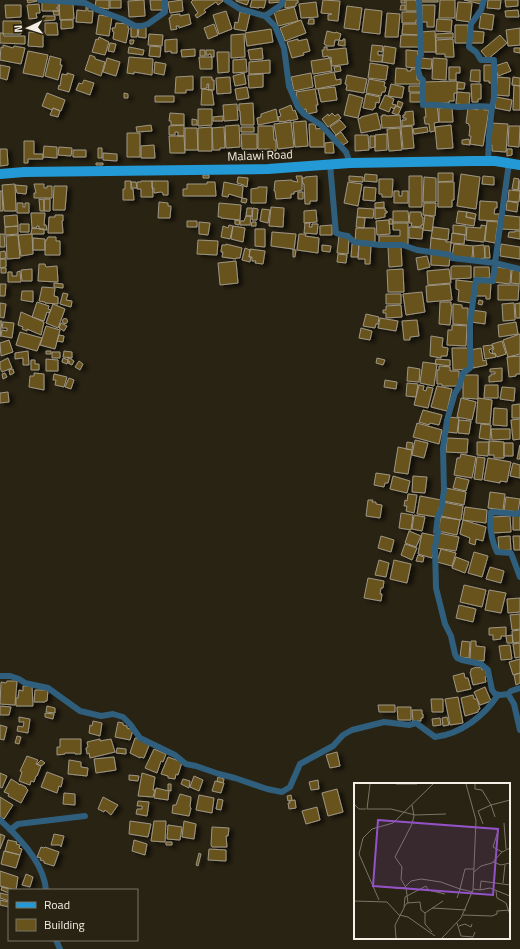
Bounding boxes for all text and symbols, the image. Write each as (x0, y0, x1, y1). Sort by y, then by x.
north arrow (8, 8, 48, 48)
text: N (10, 24, 26, 33)
street label: Malawi Road (227, 144, 293, 166)
inset map (354, 783, 510, 939)
legend (8, 889, 138, 941)
text: Road (44, 895, 70, 914)
text: Building (44, 915, 85, 934)

